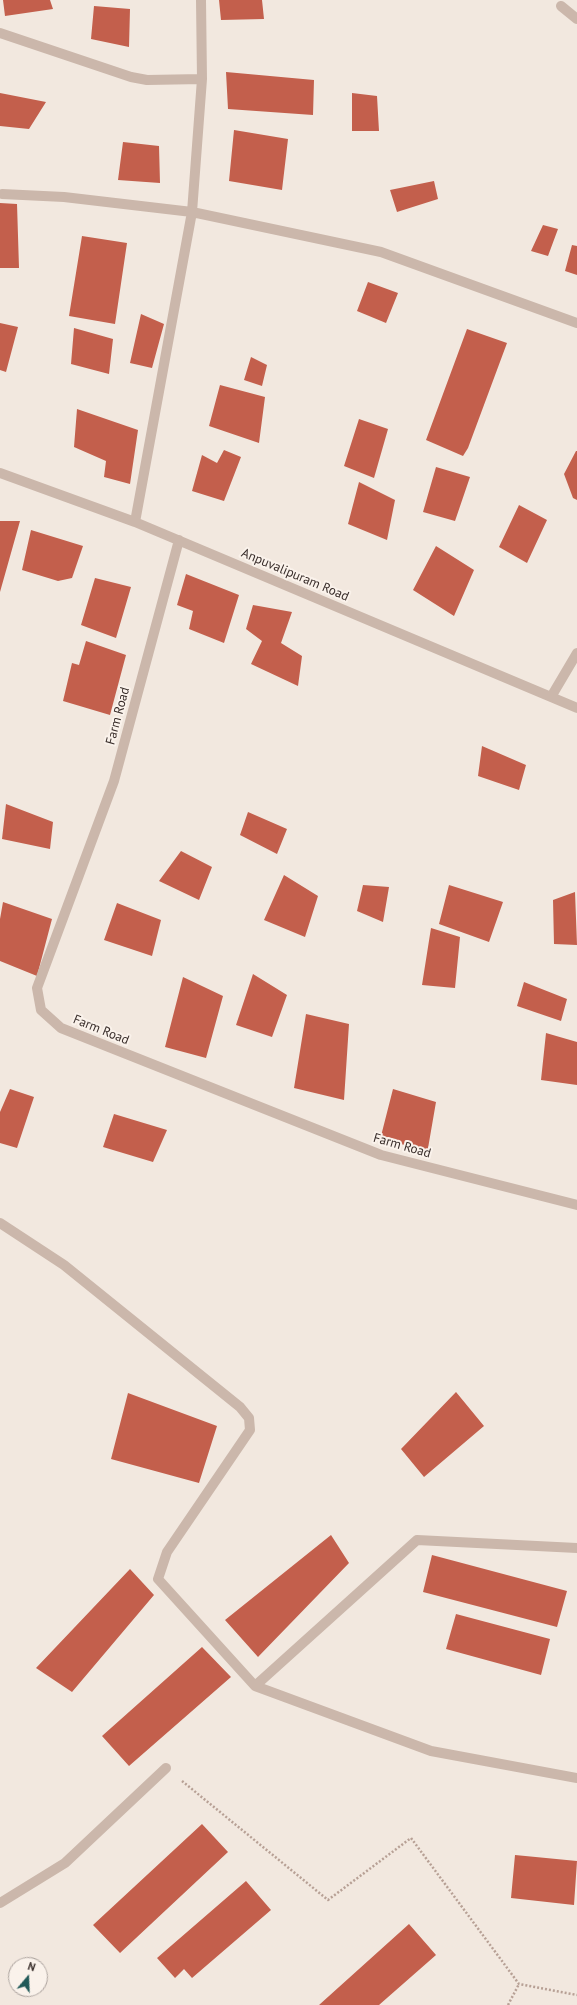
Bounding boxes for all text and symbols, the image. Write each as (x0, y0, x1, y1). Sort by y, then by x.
street label: Anpuvalipuram Road (239, 545, 351, 605)
street label: Farm Road (103, 685, 133, 747)
street label: Farm Road (71, 1012, 131, 1048)
street label: Farm Road (371, 1130, 433, 1162)
north arrow (8, 1957, 48, 1997)
text: N (26, 1959, 37, 1974)

